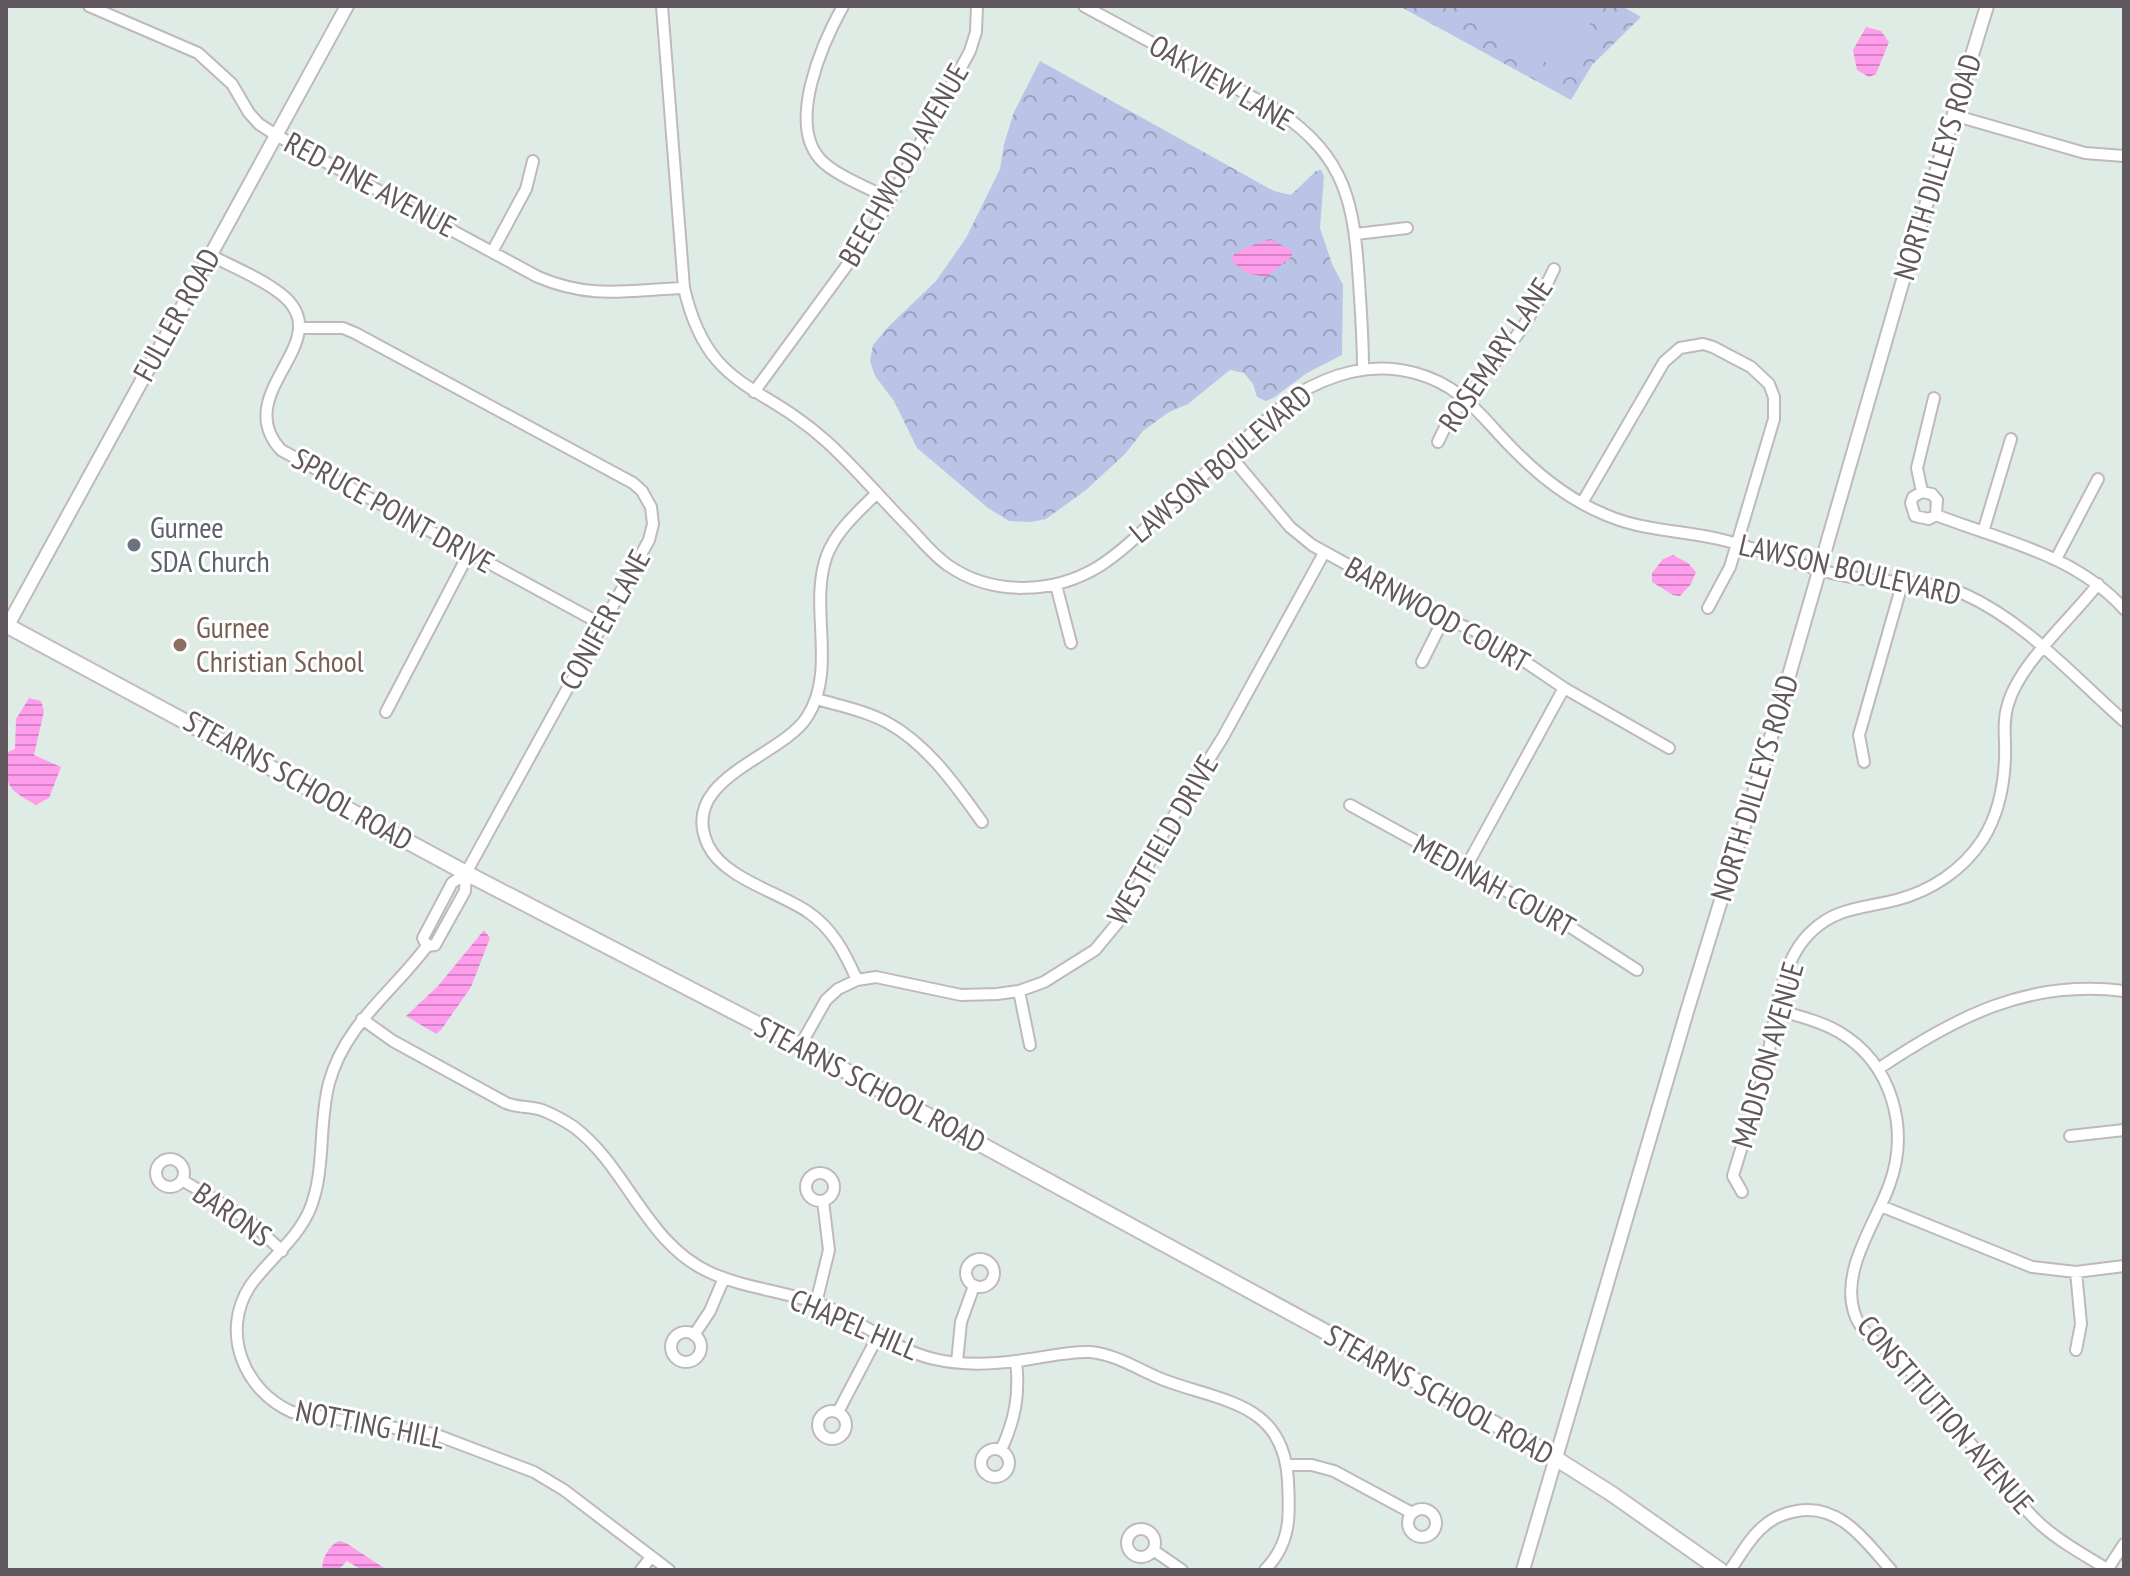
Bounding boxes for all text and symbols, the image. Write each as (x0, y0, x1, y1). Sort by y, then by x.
street label: OAKVIEW LANE (1143, 25, 1301, 139)
street label: NORTH DILLEYS ROAD (1884, 49, 1989, 284)
street label: BEECHWOOD AVENUE (829, 56, 977, 273)
street label: RED PINE AVENUE (278, 122, 463, 245)
street label: FULLER ROAD (123, 241, 228, 388)
street label: ROSEMARY LANE (1429, 270, 1561, 439)
street label: LAWSON BOULEVARD (1121, 375, 1319, 551)
street label: SPRUCE POINT DRIVE (286, 438, 502, 581)
place label: Gurnee SDA Church (150, 507, 270, 580)
street label: LAWSON BOULEVARD (1736, 524, 1965, 613)
marker: Gurnee SDA Church (125, 536, 143, 554)
street label: CONIFER LANE (549, 542, 658, 696)
street label: BARNWOOD COURT (1339, 547, 1537, 680)
place label: Gurnee Christian School (196, 607, 364, 680)
marker: Gurnee Christian School (171, 636, 189, 654)
street label: NORTH DILLEYS ROAD (1701, 670, 1806, 905)
street label: STEARNS SCHOOL ROAD (177, 701, 420, 859)
street label: WESTFIELD DRIVE (1097, 747, 1226, 931)
street label: MEDINAH COURT (1407, 824, 1582, 945)
street label: MADISON AVENUE (1721, 957, 1812, 1152)
street label: STEARNS SCHOOL ROAD (749, 1006, 993, 1161)
street label: BARONS (186, 1173, 280, 1255)
street label: CHAPEL HILL (784, 1279, 925, 1368)
street label: CONSTITUTION AVENUE (1849, 1307, 2043, 1522)
street label: STEARNS SCHOOL ROAD (1318, 1315, 1561, 1473)
street label: NOTTING HILL (292, 1390, 449, 1457)

